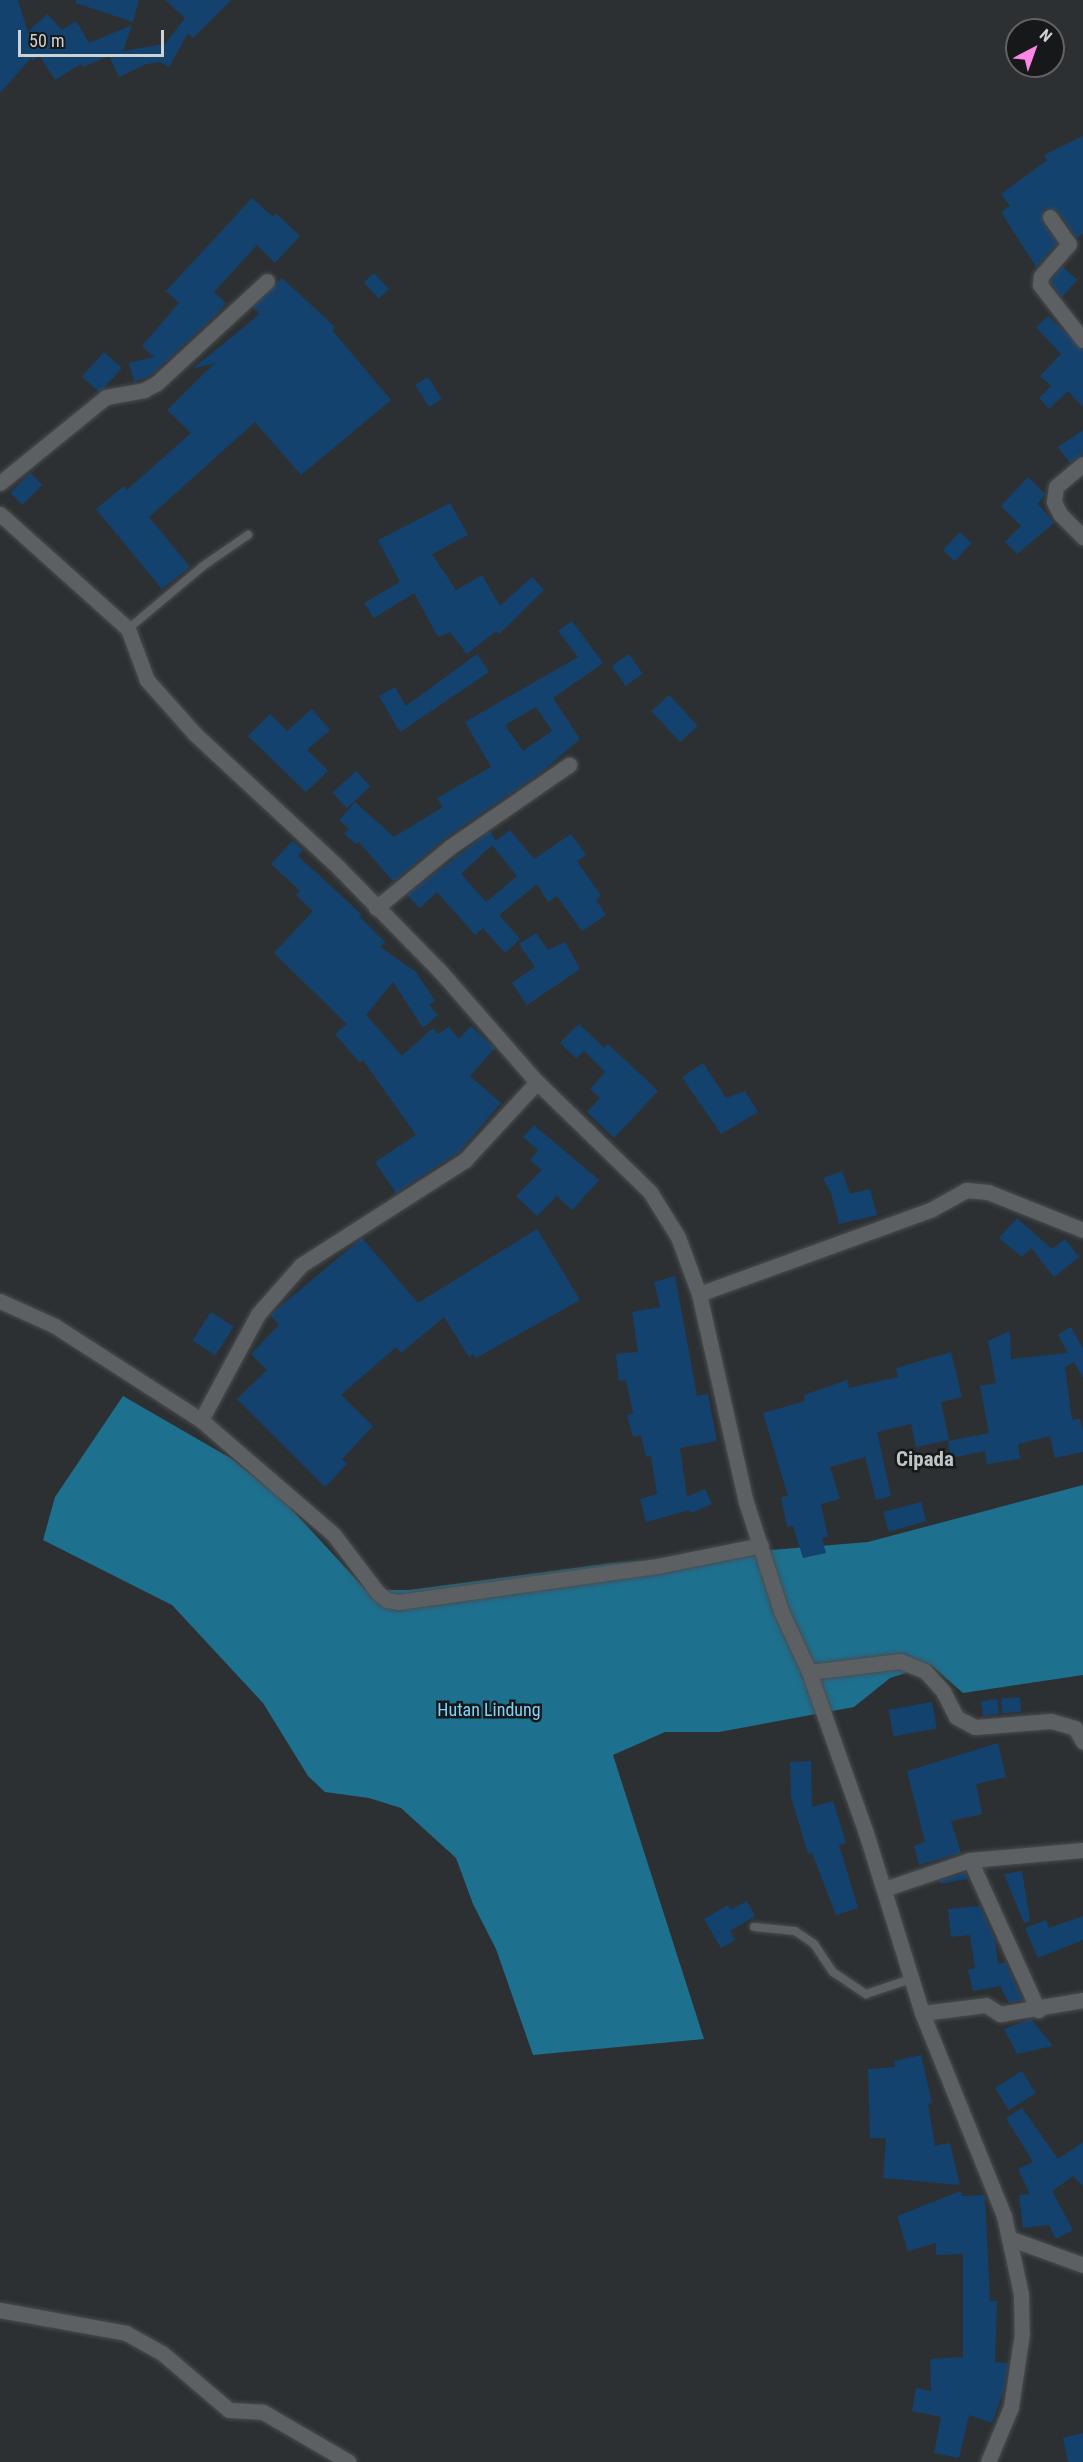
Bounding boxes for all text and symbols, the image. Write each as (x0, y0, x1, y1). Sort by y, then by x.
scale bar (21, 18, 166, 56)
north arrow (1005, 18, 1065, 78)
text: N (1036, 25, 1056, 46)
text: 50 m (29, 30, 64, 51)
district label: Cipada (896, 1446, 954, 1472)
park label: Hutan Lindung (437, 1699, 541, 1721)

